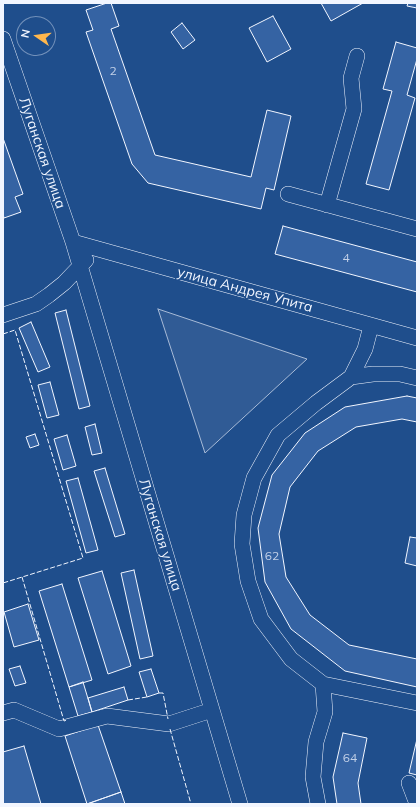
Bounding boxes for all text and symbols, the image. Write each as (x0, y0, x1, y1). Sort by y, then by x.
north arrow (16, 16, 56, 56)
text: N (18, 28, 33, 39)
house number: 2 (109, 64, 117, 78)
street label: Луганская улица (15, 95, 69, 211)
house number: 4 (342, 251, 350, 265)
street label: улица Андрея Упита (175, 264, 315, 316)
street label: Луганская улица (135, 477, 185, 593)
house number: 62 (265, 549, 279, 563)
house number: 64 (343, 751, 357, 765)

